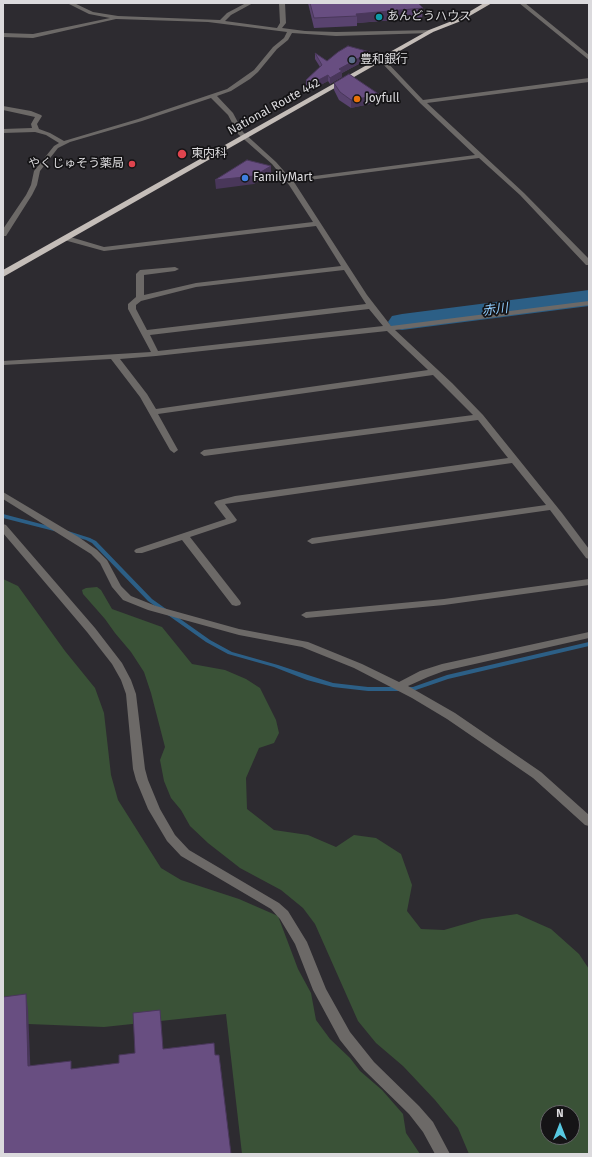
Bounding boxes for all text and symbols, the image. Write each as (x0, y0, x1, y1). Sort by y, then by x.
place label: あんどうハウス (387, 10, 471, 24)
marker: あんどうハウス (374, 12, 384, 22)
place label: 豊和銀行 (360, 53, 408, 67)
marker: 豊和銀行 (347, 55, 357, 65)
street label: National Route 442 (225, 76, 323, 138)
place label: Joyfull (365, 92, 400, 106)
marker: Joyfull (352, 94, 362, 104)
place label: 東内科 (191, 147, 227, 161)
marker: 東内科 (176, 148, 188, 160)
place label: やくじゅそう薬局 (28, 157, 124, 171)
marker: やくじゅそう薬局 (127, 159, 137, 169)
place label: FamilyMart (253, 171, 312, 185)
marker: FamilyMart (240, 173, 250, 183)
water label: 赤川 (481, 301, 509, 319)
north arrow (540, 1105, 580, 1145)
text: N (556, 1107, 564, 1120)

